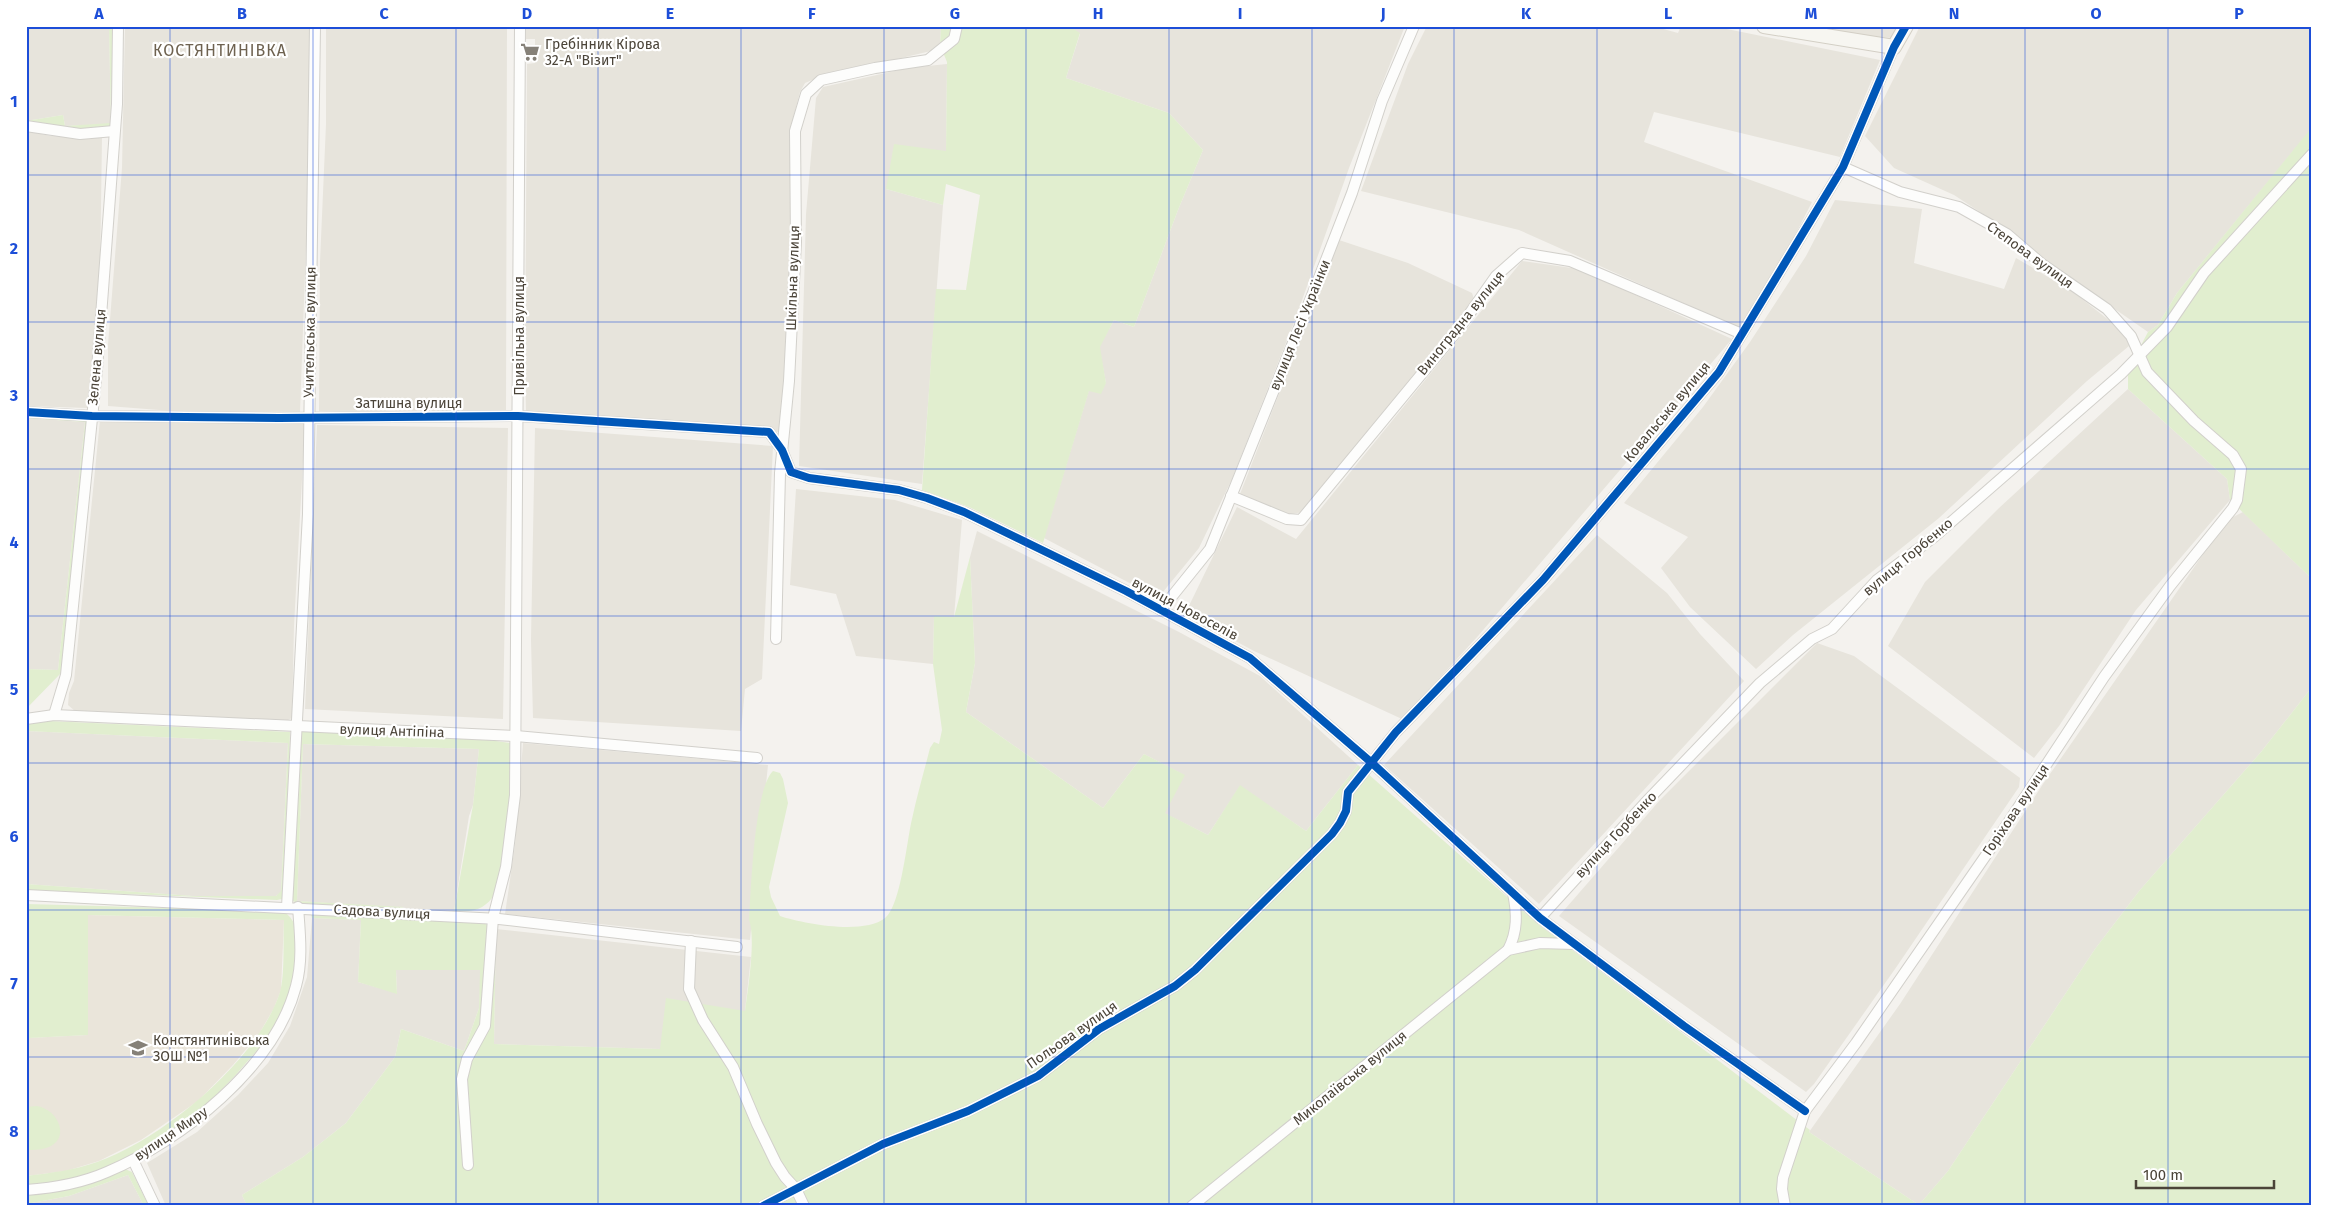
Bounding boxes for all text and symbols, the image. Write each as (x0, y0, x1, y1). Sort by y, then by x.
text: A (93, 4, 104, 23)
text: B (237, 4, 247, 23)
text: C (379, 4, 389, 23)
text: D (522, 4, 532, 23)
text: E (666, 4, 674, 23)
text: F (808, 4, 816, 23)
text: G (950, 4, 960, 23)
text: H (1093, 4, 1103, 23)
text: I (1238, 4, 1242, 23)
text: J (1379, 4, 1386, 23)
text: K (1521, 4, 1532, 23)
text: L (1664, 4, 1672, 23)
text: M (1805, 4, 1818, 23)
text: N (1949, 4, 1959, 23)
text: O (2090, 4, 2102, 23)
text: P (2234, 4, 2244, 23)
place label: Гребінник Кірова 32-А "Візит" (545, 36, 660, 69)
district label: КОСТЯНТИНІВКА (153, 41, 287, 60)
supermarket icon: Гребінник Кірова 32-А "Візит" (519, 41, 541, 63)
text: 1 (10, 92, 18, 111)
street label: Степова вулиця (1983, 218, 2077, 292)
street label: Шкільна вулиця (783, 225, 803, 331)
text: 2 (10, 239, 18, 258)
street label: вулиця Лесі Українки (1266, 257, 1334, 393)
street label: Учительська вулиця (300, 266, 320, 398)
street label: Виноградна вулиця (1414, 267, 1508, 379)
street label: Привільна вулиця (511, 276, 528, 396)
street label: Зелена вулиця (84, 308, 110, 406)
street label: Ковальська вулиця (1620, 358, 1714, 466)
text: 3 (9, 386, 18, 405)
street label: Затишна вулиця (356, 395, 462, 412)
street label: вулиця Горбенко (1860, 514, 1956, 600)
text: 4 (9, 533, 19, 552)
street label: вулиця Новоселів (1129, 574, 1241, 644)
text: 5 (10, 680, 19, 699)
street label: вулиця Антіпіна (339, 721, 445, 741)
street label: Горіхова вулиця (1979, 761, 2053, 859)
street label: вулиця Горбенко (1572, 788, 1660, 882)
text: 6 (9, 827, 19, 846)
street label: Садова вулиця (333, 901, 431, 923)
text: 7 (10, 974, 18, 993)
street label: Польова вулиця (1023, 997, 1121, 1073)
street label: Миколаївська вулиця (1290, 1027, 1410, 1129)
place label: Констянтинівська ЗОШ №1 (153, 1032, 270, 1065)
school or university icon: Констянтинівська ЗОШ №1 (127, 1037, 149, 1059)
street label: вулиця Миру (131, 1103, 211, 1165)
text: 8 (9, 1122, 19, 1141)
scale bar (2136, 1157, 2273, 1189)
text: 100 m (2143, 1166, 2183, 1184)

